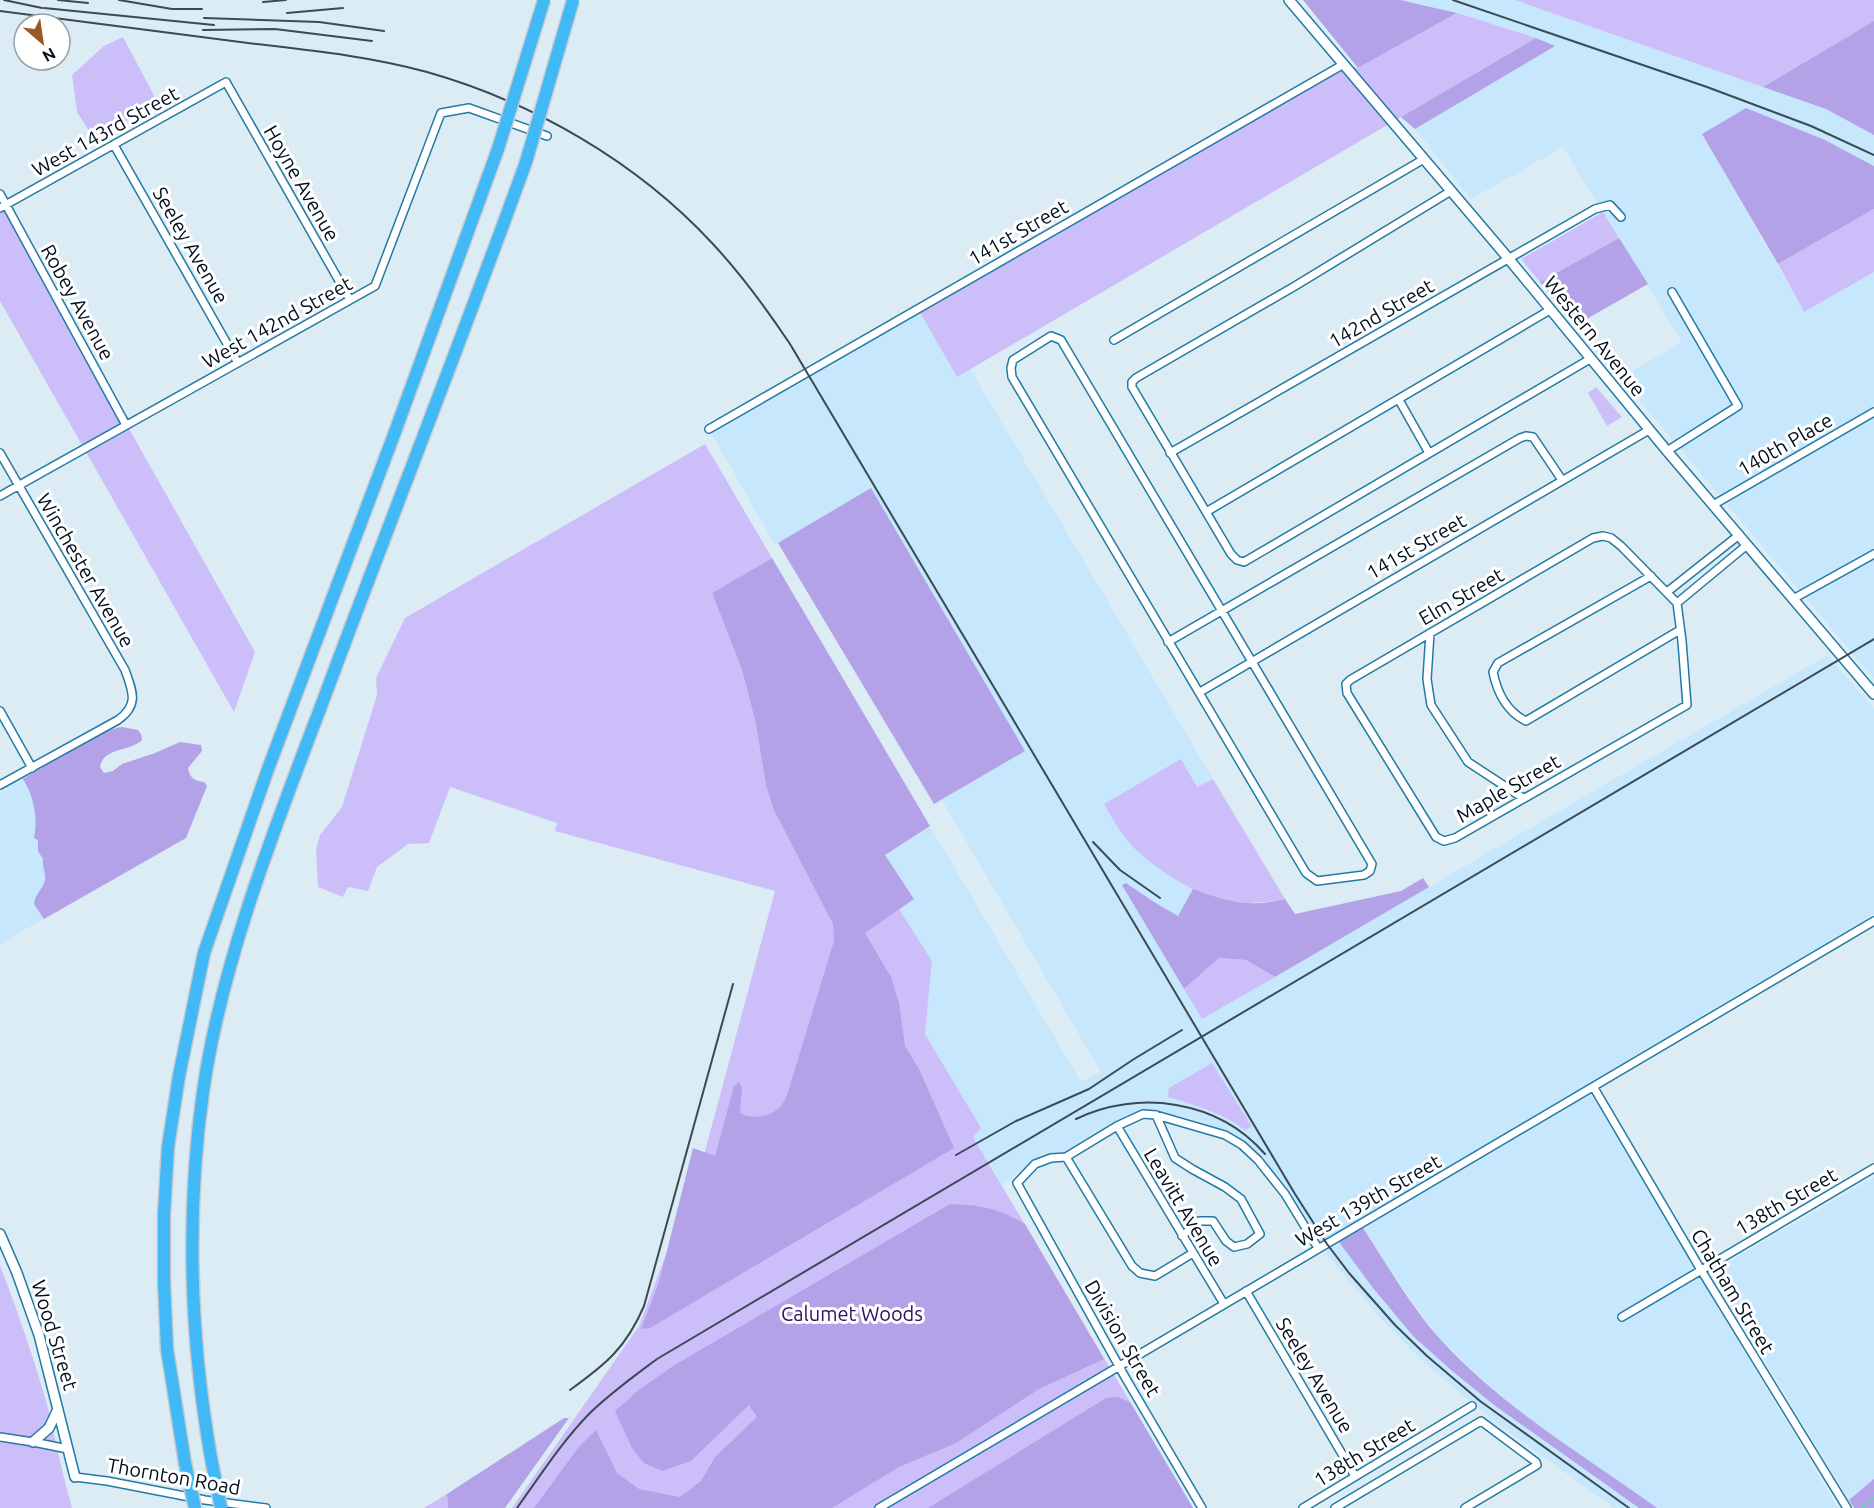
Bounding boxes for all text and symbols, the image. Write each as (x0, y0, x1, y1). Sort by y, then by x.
north arrow (12, 12, 72, 72)
text: N (40, 44, 59, 66)
street label: West 143rd Street (28, 81, 182, 181)
street label: Hoyne Avenue (260, 121, 344, 245)
street label: Seeley Avenue (148, 183, 234, 307)
street label: 141st Street (964, 194, 1072, 270)
street label: Robey Avenue (37, 240, 119, 364)
street label: West 142nd Street (198, 271, 356, 373)
street label: Western Avenue (1540, 271, 1650, 401)
street label: 142nd Street (1324, 274, 1438, 352)
street label: 140th Place (1734, 408, 1836, 480)
street label: Winchester Avenue (33, 489, 139, 651)
street label: 141st Street (1362, 508, 1470, 584)
street label: Elm Street (1414, 562, 1508, 629)
street label: Maple Street (1452, 749, 1564, 827)
street label: Leavitt Avenue (1140, 1144, 1228, 1270)
street label: West 139th Street (1291, 1149, 1445, 1251)
street label: 138th Street (1731, 1163, 1841, 1239)
street label: Chatham Street (1687, 1225, 1779, 1358)
street label: Division Street (1080, 1276, 1166, 1400)
street label: Wood Street (27, 1277, 83, 1393)
park label: Calumet Woods (781, 1302, 923, 1325)
street label: Seeley Avenue (1272, 1313, 1358, 1437)
street label: 138th Street (1309, 1413, 1419, 1491)
street label: Thornton Road (106, 1453, 242, 1499)

